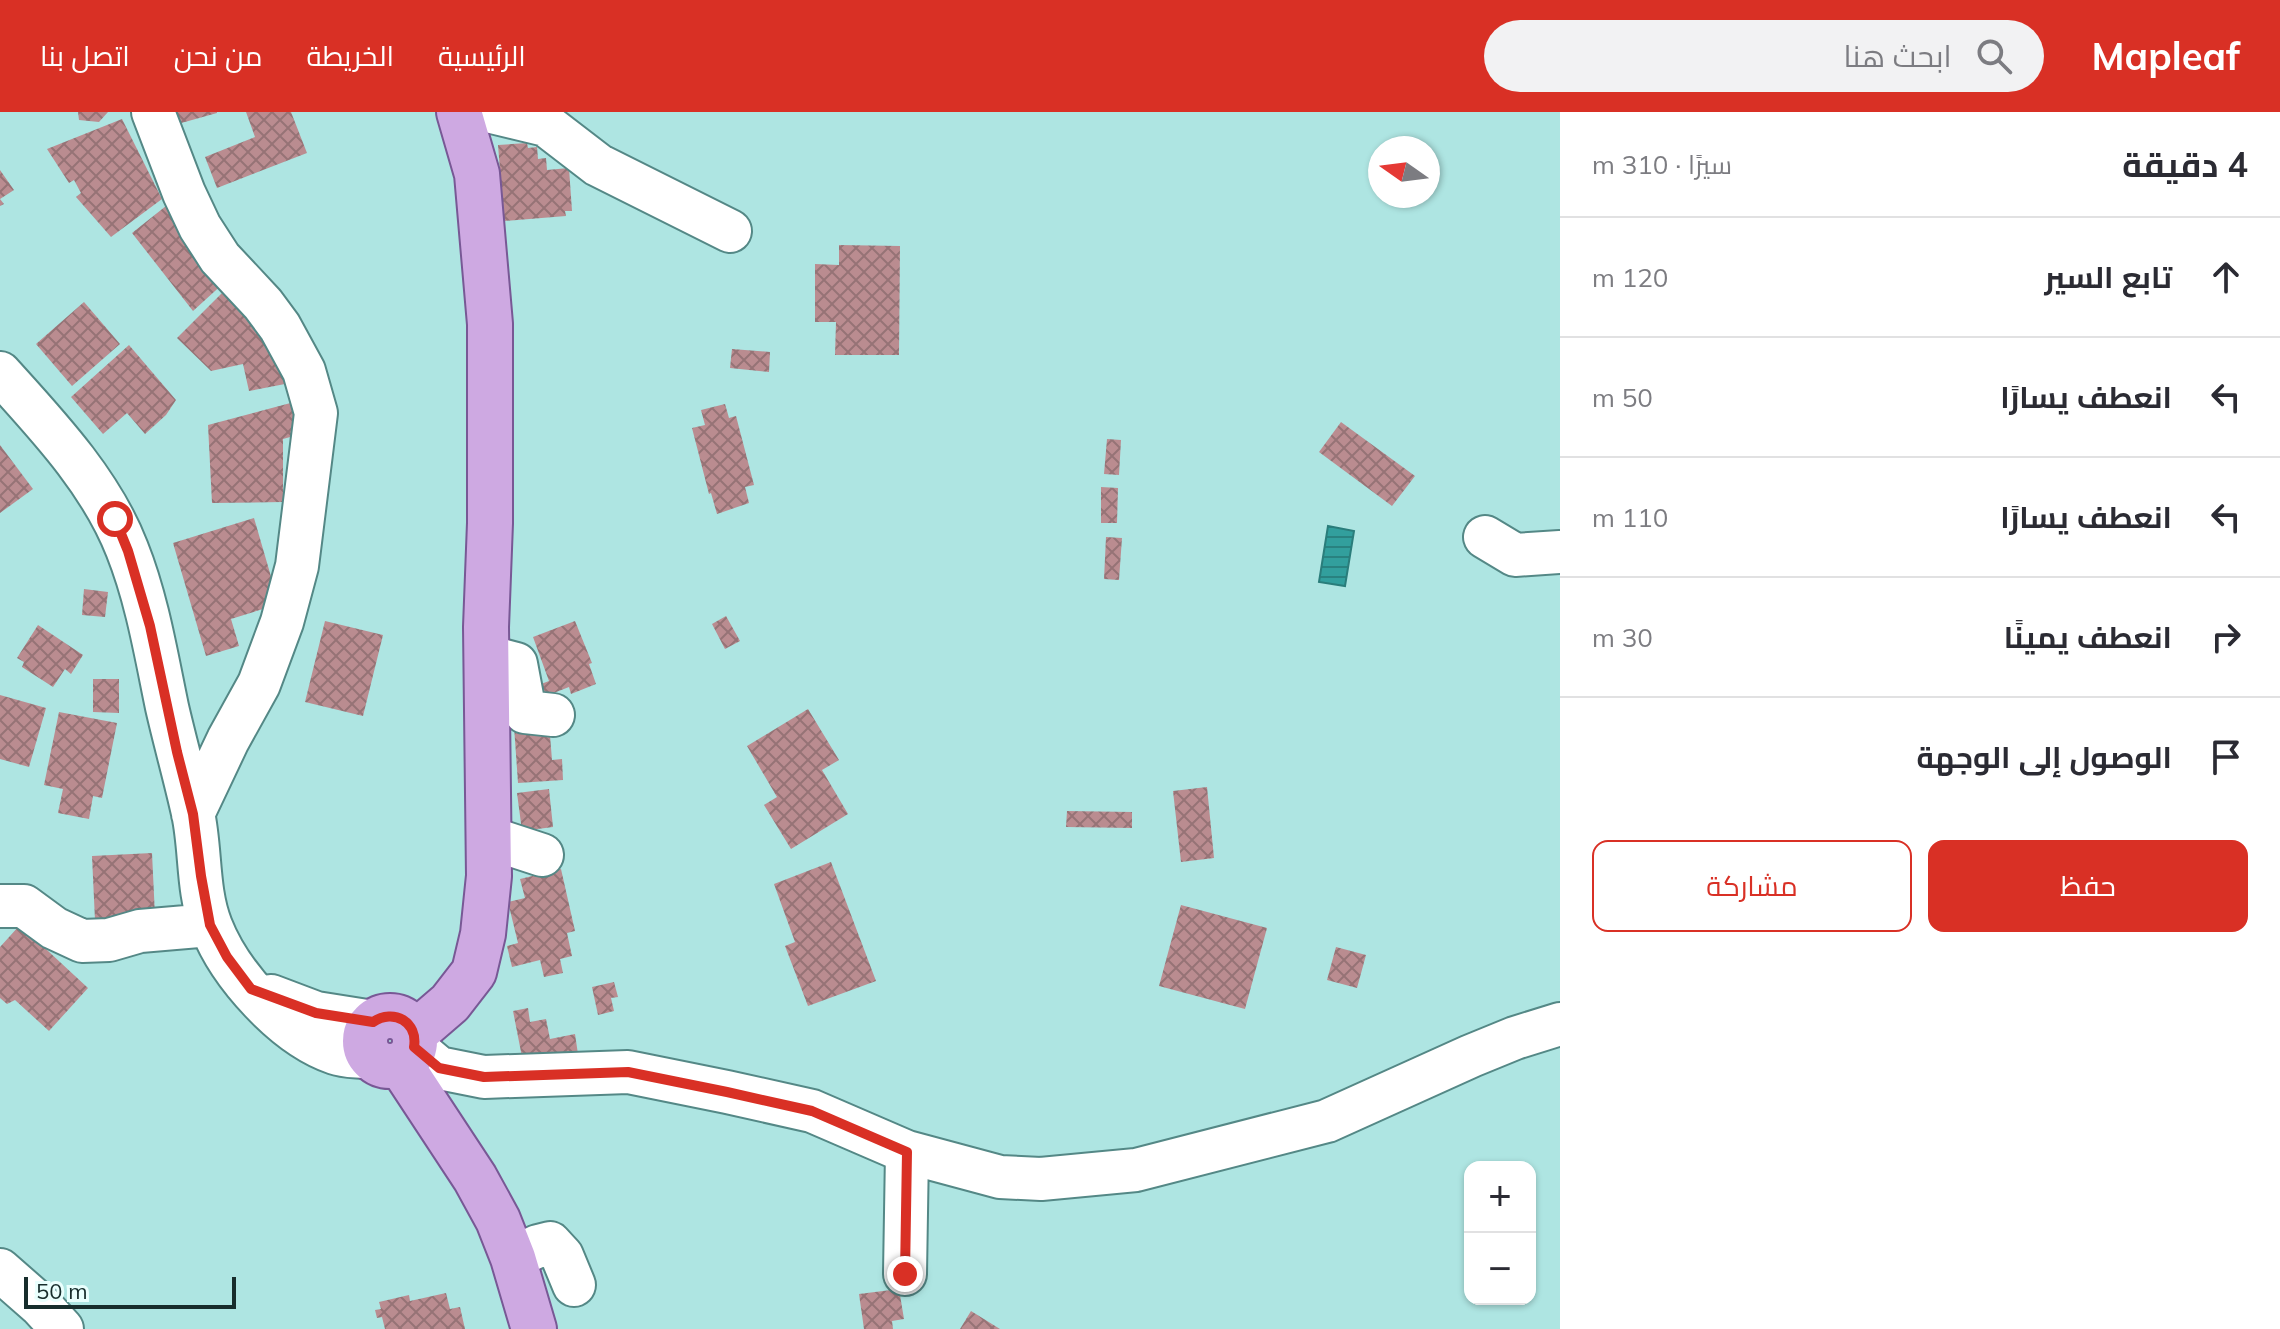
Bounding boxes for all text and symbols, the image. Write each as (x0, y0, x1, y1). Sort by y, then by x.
search box (1484, 20, 2044, 92)
text: Mapleaf (2092, 32, 2240, 80)
icon: search (1972, 34, 2016, 78)
text: ابحث هنا (1843, 37, 1952, 75)
text: اتصل بنا (40, 38, 130, 73)
text: من نحن (174, 38, 263, 73)
text: الخريطة (307, 38, 394, 73)
text: الرئيسية (438, 38, 526, 73)
north arrow (1368, 136, 1440, 208)
text: 4 دقيقة (2122, 143, 2248, 186)
text: سيرًا · 310 m (1592, 148, 1732, 181)
icon: ahead (2204, 255, 2248, 299)
text: تابع السير (2045, 258, 2172, 296)
text: 120 m (1592, 261, 1668, 294)
icon: left (2204, 375, 2248, 419)
text: انعطف يسارًا (2000, 378, 2172, 416)
text: 50 m (1592, 381, 1653, 414)
icon: left (2204, 495, 2248, 539)
text: انعطف يسارًا (2000, 498, 2172, 536)
route start (97, 501, 133, 537)
text: 110 m (1592, 501, 1668, 534)
icon: right (2204, 615, 2248, 659)
text: انعطف يمينًا (2004, 618, 2172, 656)
text: 30 m (1592, 621, 1653, 654)
icon: arrive (2204, 735, 2248, 779)
text: الوصول إلى الوجهة (1917, 738, 2172, 776)
button: مشاركة (1592, 840, 1912, 932)
button: حفظ (1928, 840, 2248, 932)
map controls (1464, 1161, 1536, 1305)
button: + (1464, 1161, 1536, 1233)
button: − (1464, 1233, 1536, 1305)
route end (887, 1256, 923, 1292)
scale bar (24, 1273, 236, 1309)
text: 50 m (36, 1277, 87, 1305)

